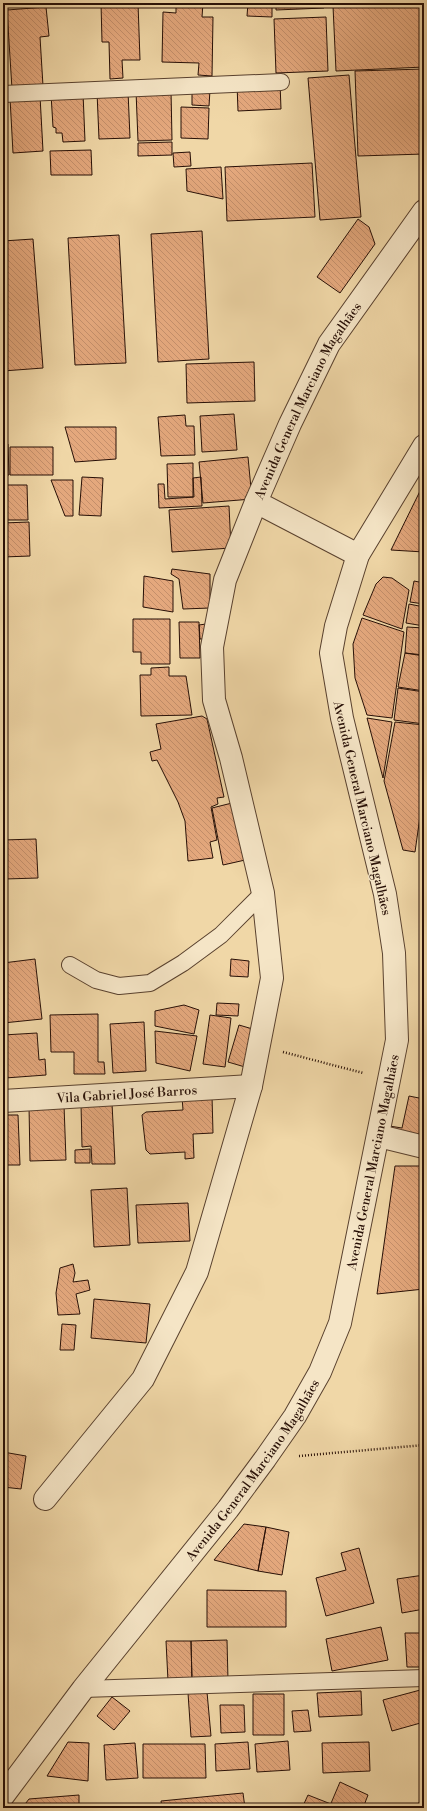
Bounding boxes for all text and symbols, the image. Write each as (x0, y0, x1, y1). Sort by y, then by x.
street label: Avenida General Marciano Magalhães (251, 299, 365, 503)
street label: Avenida General Marciano Magalhães (329, 699, 395, 917)
street label: Avenida General Marciano Magalhães (344, 1053, 403, 1273)
street label: Vila Gabriel José Barros (55, 1082, 198, 1107)
street label: Avenida General Marciano Magalhães (182, 1376, 323, 1565)

